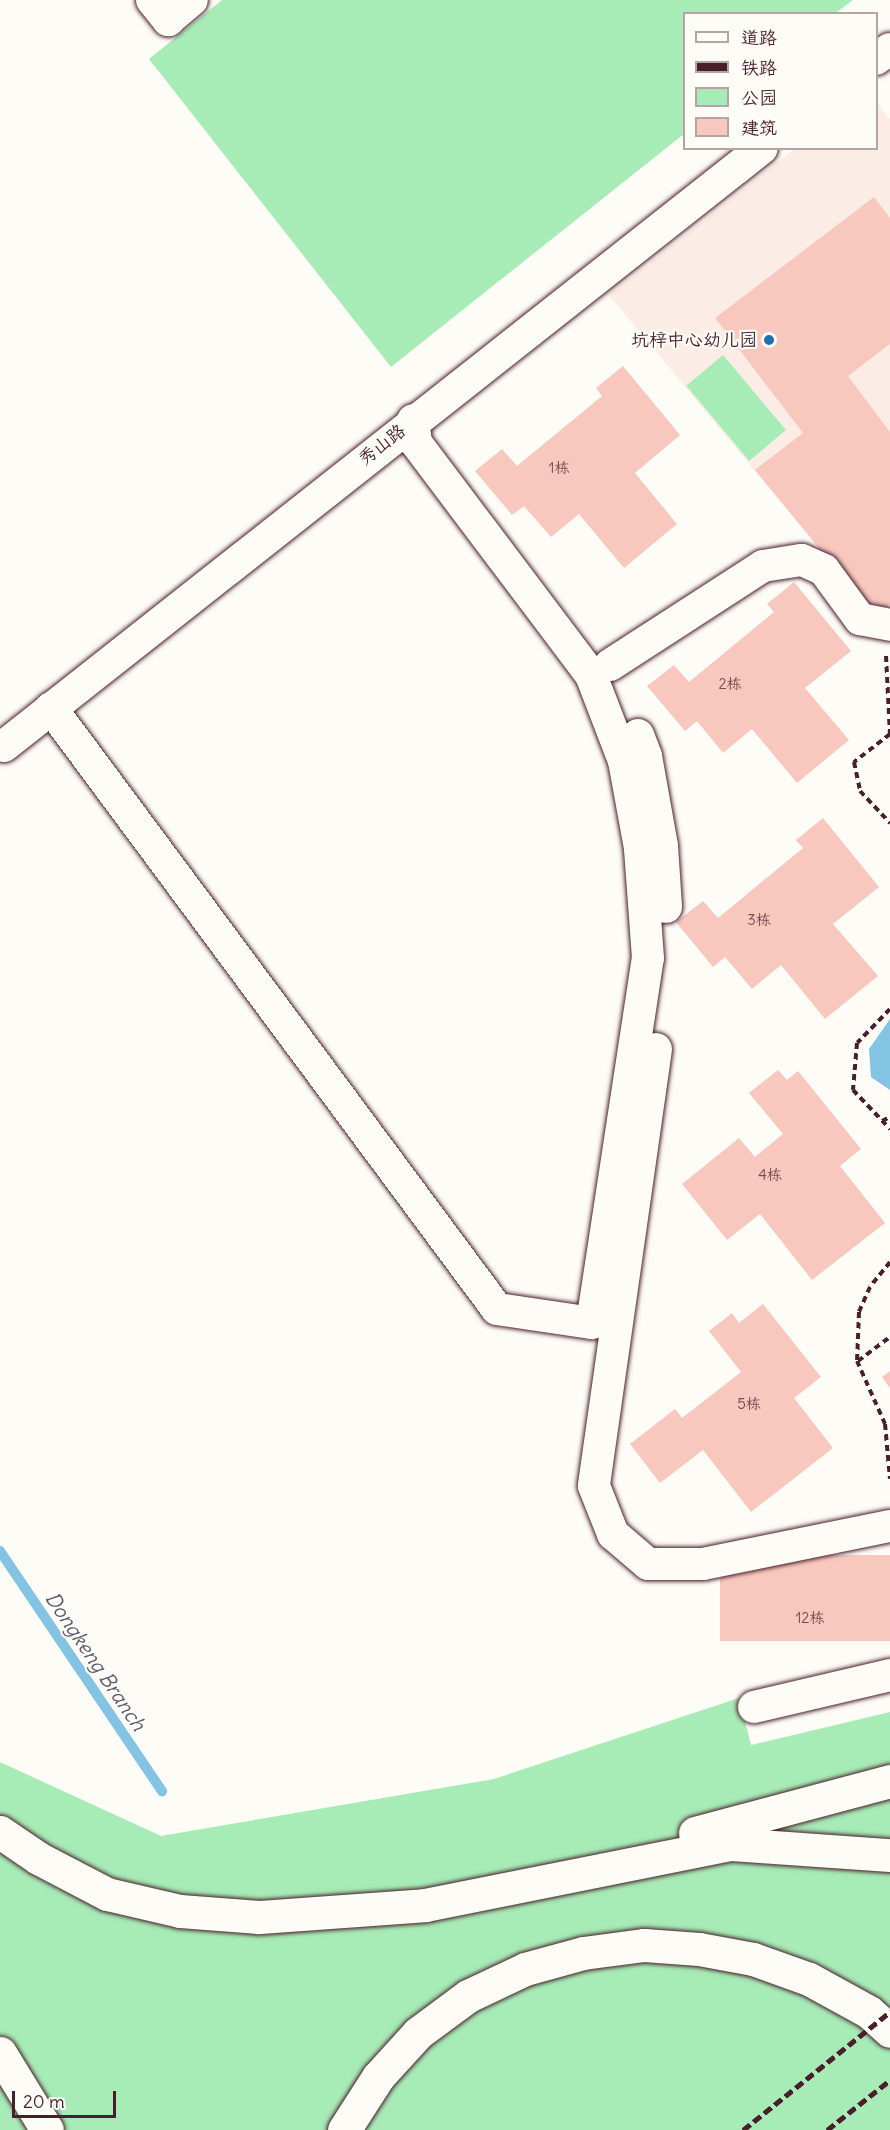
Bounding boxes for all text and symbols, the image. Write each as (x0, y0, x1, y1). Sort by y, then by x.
legend (683, 12, 878, 150)
text: 道路 (741, 26, 777, 49)
text: 铁路 (741, 56, 777, 79)
text: 公园 (741, 86, 777, 109)
text: 建筑 (741, 116, 777, 139)
place label: 坑梓中心幼儿园 (631, 329, 757, 351)
marker: 坑梓中心幼儿园 (762, 333, 776, 347)
street label: 秀山路 (354, 420, 410, 470)
house number: 1栋 (549, 459, 569, 477)
house number: 2栋 (718, 675, 742, 693)
house number: 3栋 (747, 911, 771, 929)
house number: 4栋 (758, 1166, 782, 1184)
house number: 5栋 (737, 1395, 761, 1413)
water label: Dongkeng Branch (41, 1587, 151, 1735)
house number: 12栋 (795, 1609, 825, 1627)
scale bar (15, 2079, 118, 2117)
text: 20 m (23, 2090, 65, 2113)

